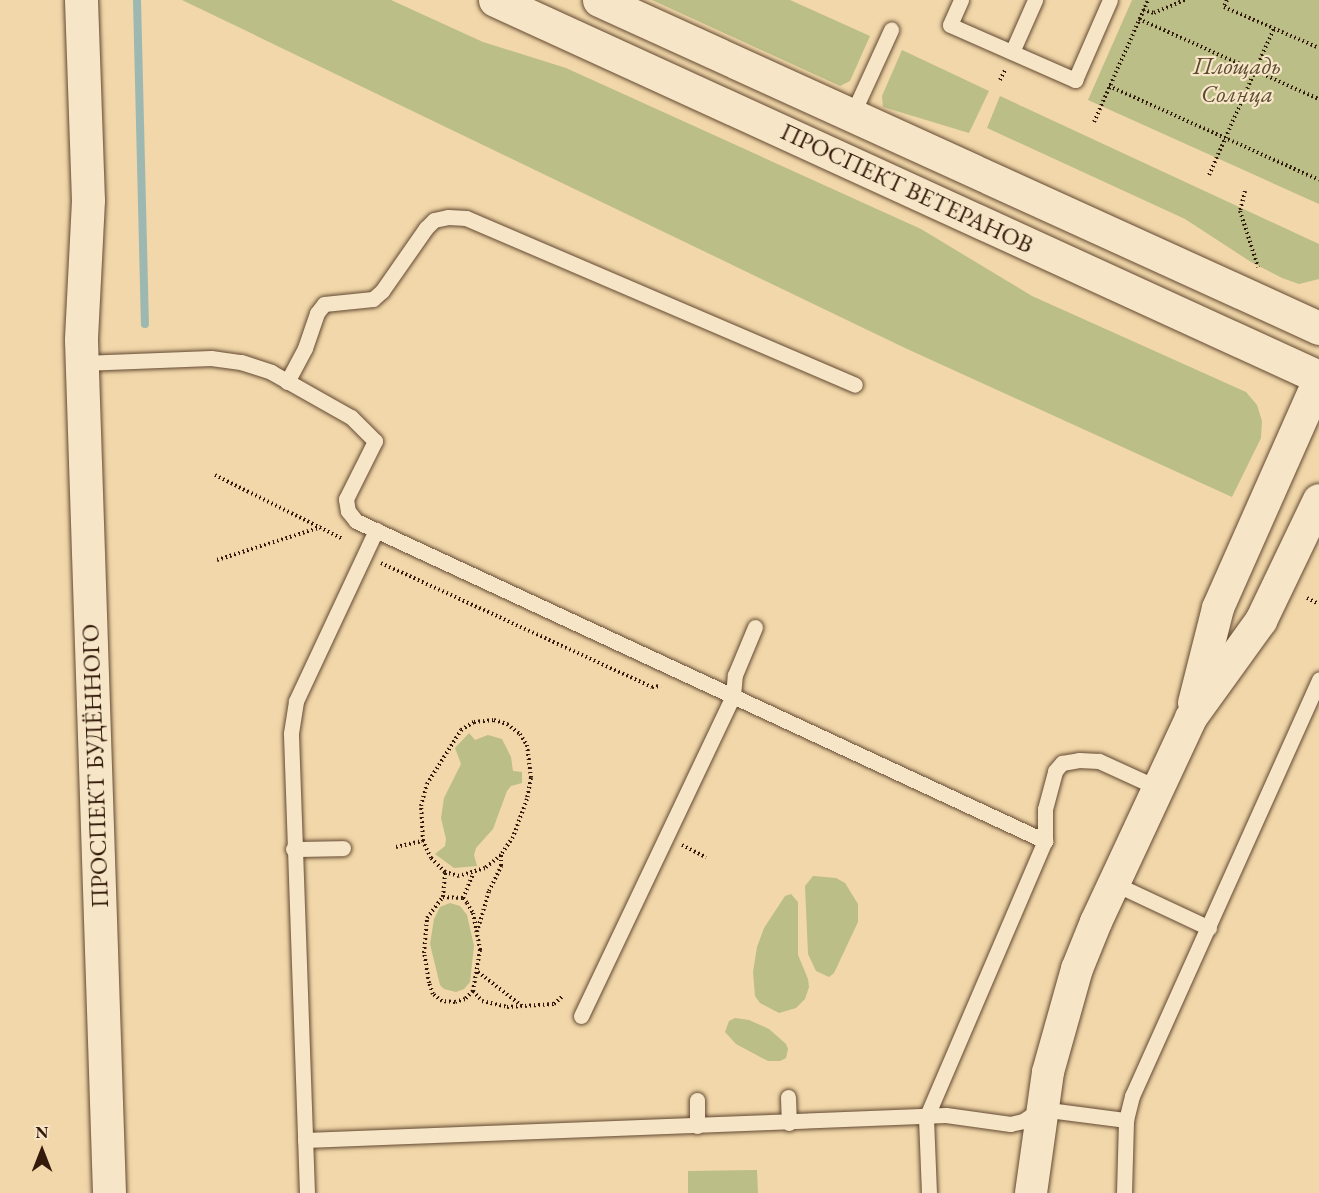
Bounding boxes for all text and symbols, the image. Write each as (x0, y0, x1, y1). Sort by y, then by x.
park label: Площадь Солнца (1193, 52, 1281, 108)
street label: ПРОСПЕКТ ВЕТЕРАНОВ (776, 117, 1038, 259)
street label: ПРОСПЕКТ БУДЁННОГО (76, 623, 114, 909)
north arrow (12, 1121, 72, 1181)
text: N (36, 1122, 48, 1143)

